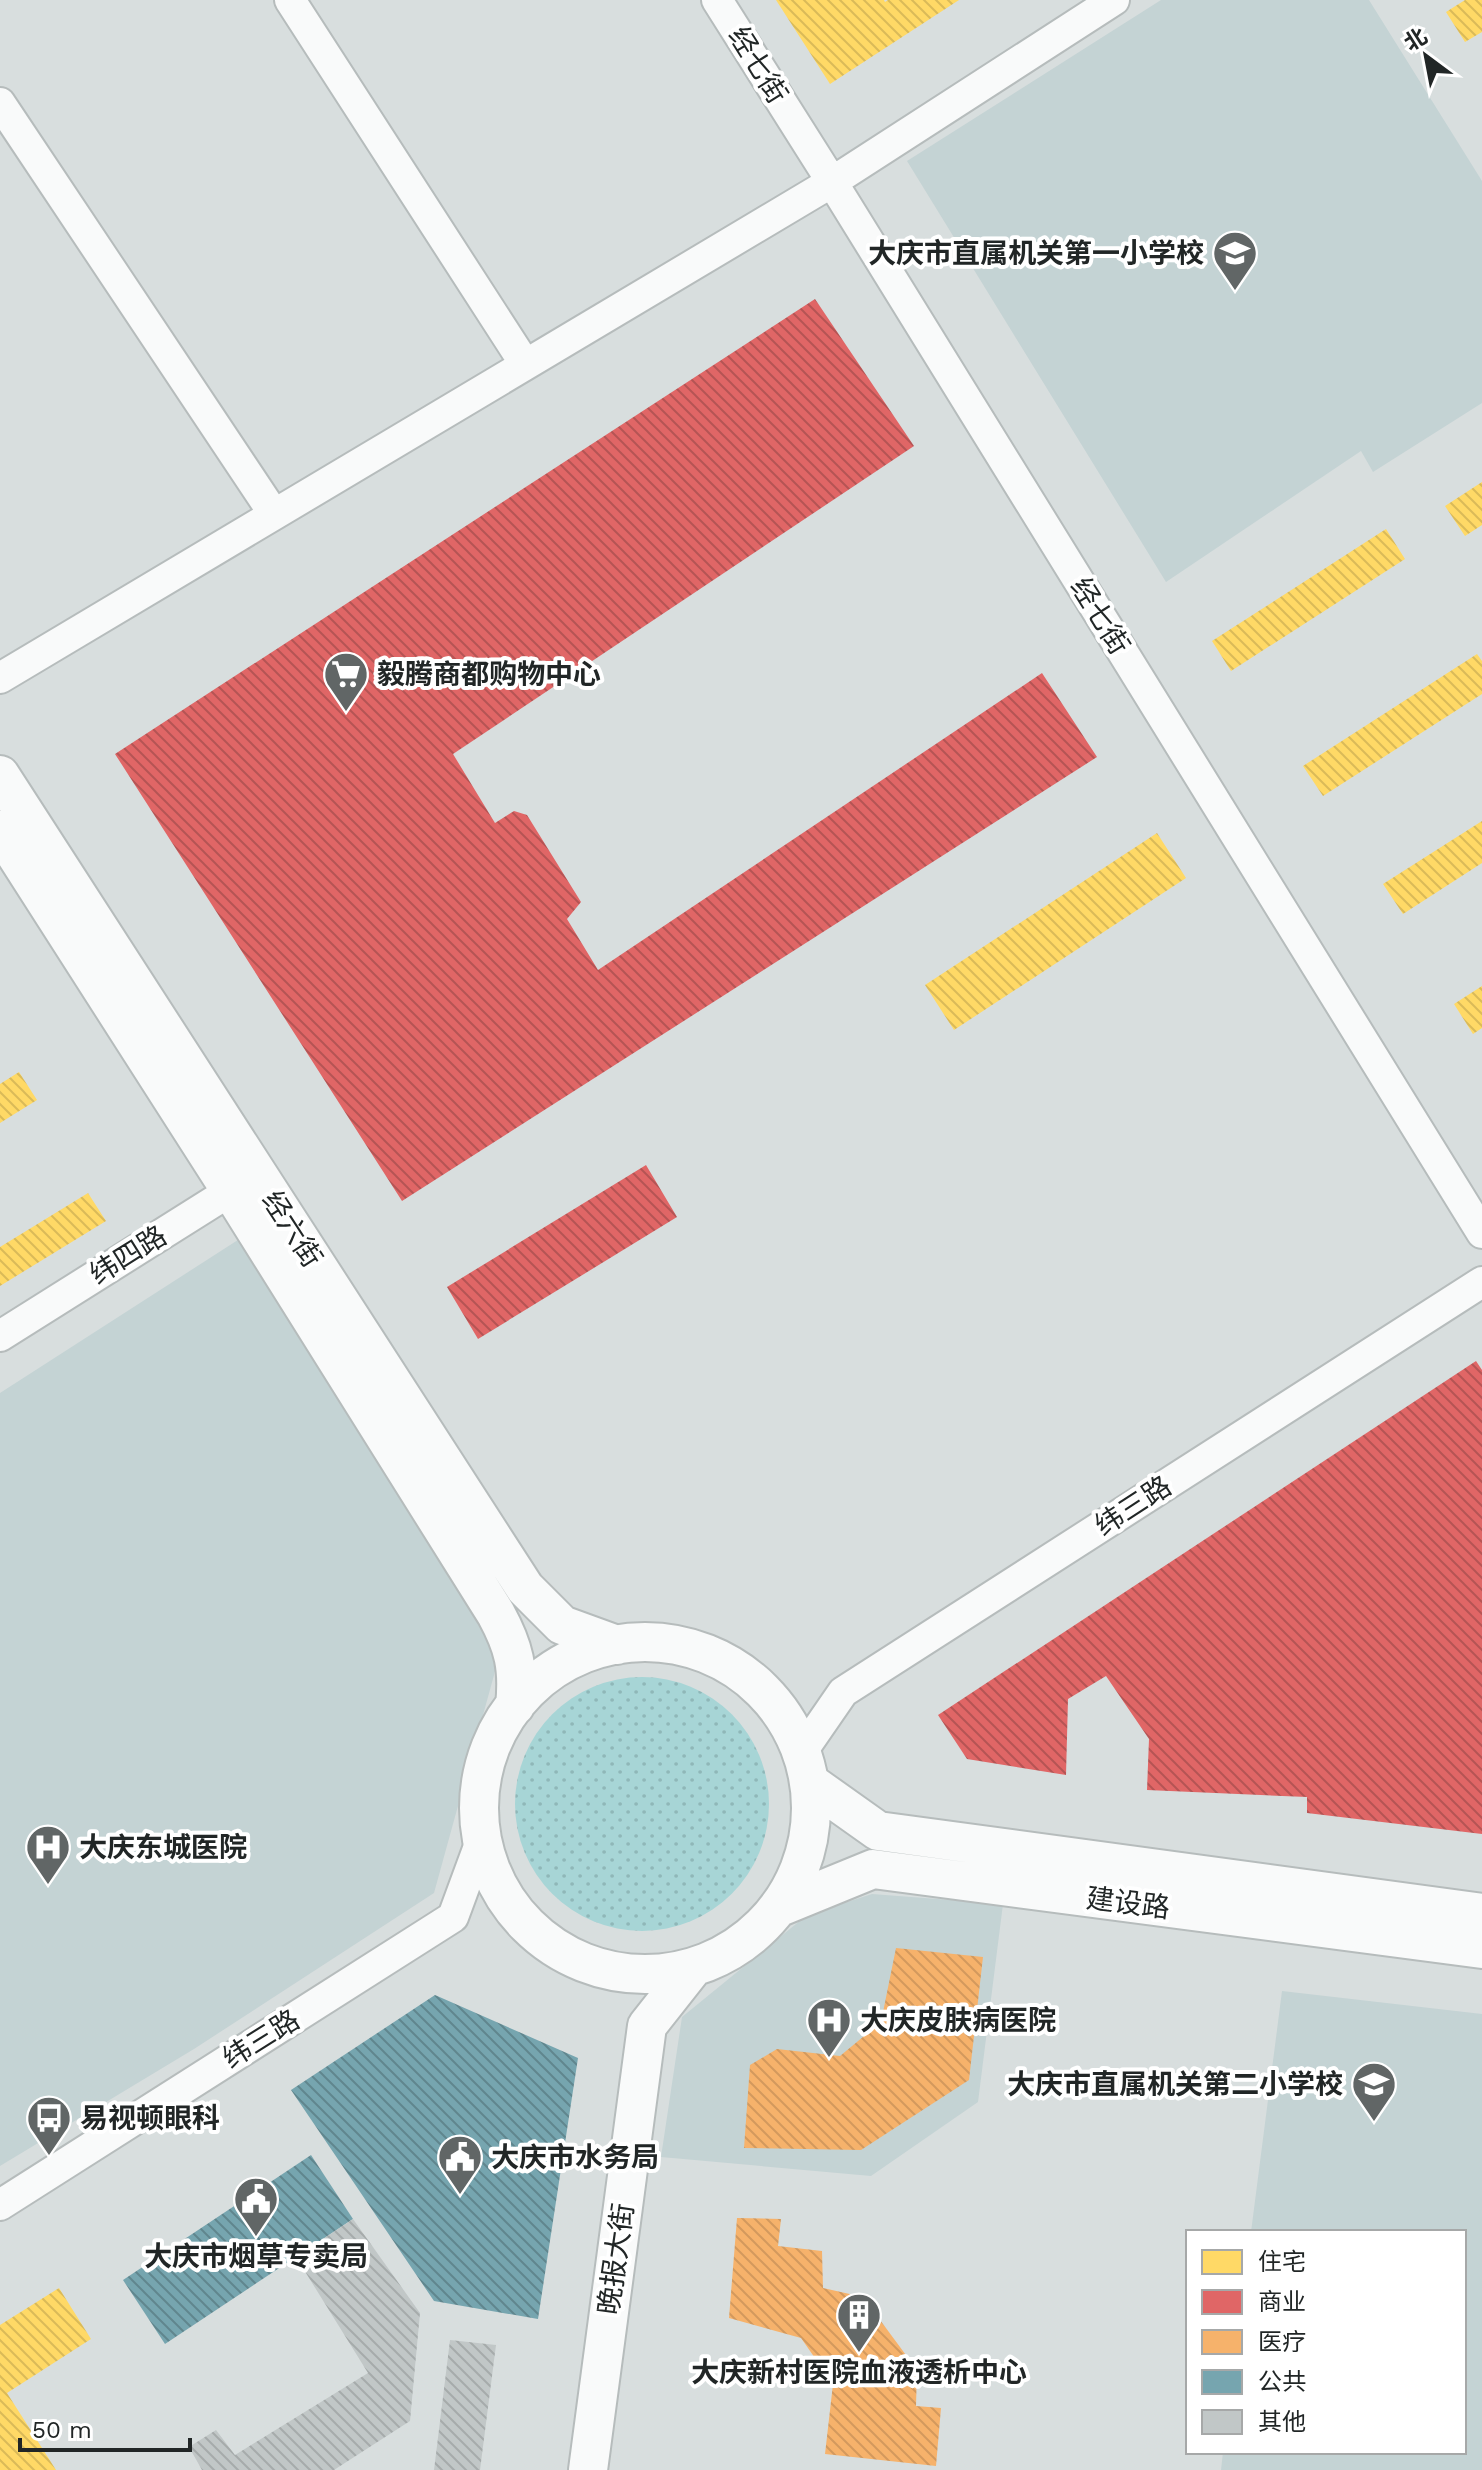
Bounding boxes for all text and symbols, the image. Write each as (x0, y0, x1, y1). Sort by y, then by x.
north arrow (1386, 16, 1466, 96)
street label: 经七街 (722, 21, 794, 109)
text: 北 (1400, 23, 1432, 56)
school or university icon: 大庆市直属机关第一小学校 (1211, 229, 1259, 292)
place label: 大庆市直属机关第一小学校 (868, 237, 1204, 270)
street label: 经七街 (1064, 572, 1136, 660)
supermarket icon: 毅腾商都购物中心 (322, 650, 370, 713)
place label: 毅腾商都购物中心 (377, 658, 601, 691)
street label: 经六街 (255, 1185, 329, 1273)
street label: 纬四路 (84, 1219, 172, 1291)
street label: 纬三路 (1089, 1469, 1177, 1543)
hospital icon: 大庆东城医院 (24, 1823, 72, 1886)
place label: 大庆东城医院 (79, 1831, 247, 1864)
street label: 建设路 (1084, 1882, 1172, 1924)
hospital icon: 大庆皮肤病医院 (805, 1996, 853, 2059)
street label: 纬三路 (217, 2003, 305, 2075)
place label: 大庆皮肤病医院 (860, 2004, 1056, 2037)
school or university icon: 大庆市直属机关第二小学校 (1350, 2060, 1398, 2123)
place label: 大庆市直属机关第二小学校 (1007, 2068, 1343, 2101)
bus stop icon: 易视顿眼科 (25, 2094, 73, 2157)
place label: 易视顿眼科 (80, 2102, 220, 2135)
public building icon: 大庆市水务局 (436, 2133, 484, 2196)
place label: 大庆市水务局 (491, 2141, 659, 2174)
public building icon: 大庆市烟草专卖局 (232, 2175, 280, 2238)
street label: 晚报大街 (592, 2201, 640, 2317)
legend (1186, 2230, 1466, 2454)
place label: 大庆市烟草专卖局 (144, 2240, 368, 2273)
text: 住宅 (1258, 2248, 1306, 2276)
text: 商业 (1258, 2288, 1306, 2316)
building icon: 大庆新村医院血液透析中心 (835, 2291, 883, 2354)
text: 医疗 (1258, 2328, 1306, 2356)
place label: 大庆新村医院血液透析中心 (691, 2356, 1027, 2389)
text: 公共 (1258, 2368, 1306, 2396)
scale bar (20, 2402, 190, 2452)
text: 其他 (1258, 2408, 1306, 2436)
text: 50 m (32, 2416, 92, 2444)

